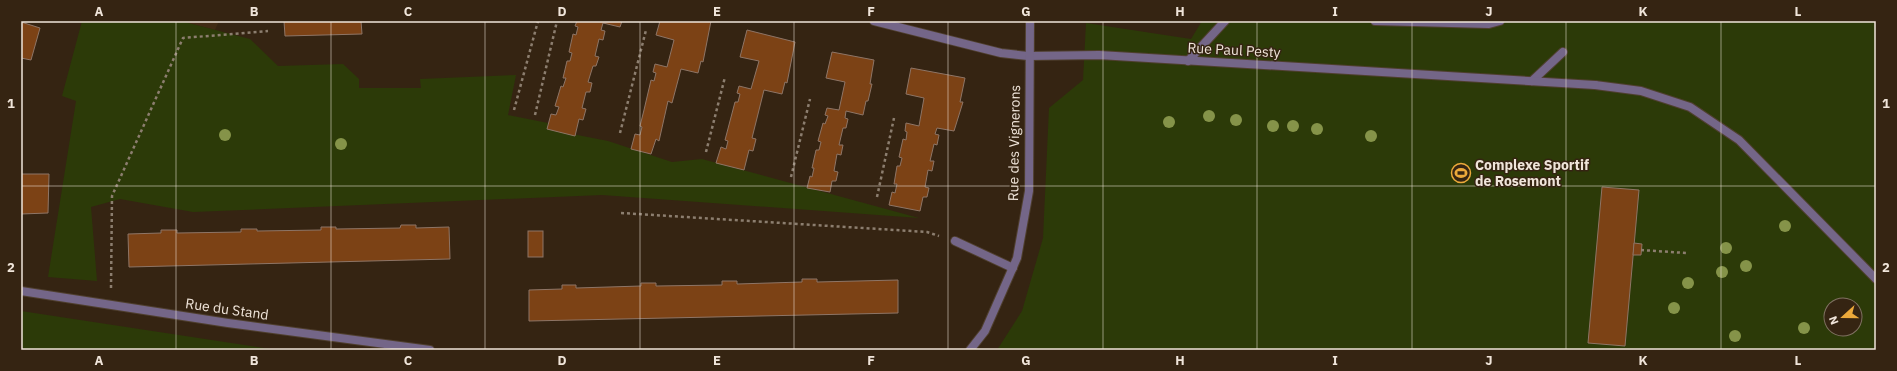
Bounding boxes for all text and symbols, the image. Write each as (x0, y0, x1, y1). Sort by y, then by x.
text: A (95, 3, 104, 20)
text: B (250, 3, 259, 20)
text: C (404, 3, 413, 20)
text: D (557, 3, 567, 20)
text: E (713, 3, 721, 20)
text: F (867, 3, 875, 20)
text: G (1021, 3, 1031, 20)
text: H (1175, 3, 1185, 20)
text: I (1332, 3, 1338, 20)
text: J (1485, 3, 1493, 20)
text: K (1638, 3, 1648, 20)
text: L (1795, 3, 1802, 20)
street label: Rue Paul Pesty (1187, 39, 1281, 61)
street label: Rue des Vignerons (1004, 84, 1024, 201)
text: 1 (7, 95, 15, 112)
text: 1 (1882, 95, 1890, 112)
place label: Complexe Sportif de Rosemont (1475, 156, 1589, 190)
sports icon: Complexe Sportif de Rosemont (1450, 162, 1472, 184)
text: 2 (7, 259, 15, 276)
text: 2 (1882, 259, 1890, 276)
street label: Rue du Stand (184, 294, 270, 324)
north arrow (1823, 297, 1863, 337)
text: N (1826, 314, 1842, 327)
text: A (95, 352, 104, 369)
text: B (250, 352, 259, 369)
text: C (404, 352, 413, 369)
text: D (557, 352, 567, 369)
text: E (713, 352, 721, 369)
text: F (867, 352, 875, 369)
text: G (1021, 352, 1031, 369)
text: H (1175, 352, 1185, 369)
text: I (1332, 352, 1338, 369)
text: J (1485, 352, 1493, 369)
text: K (1638, 352, 1648, 369)
text: L (1795, 352, 1802, 369)

